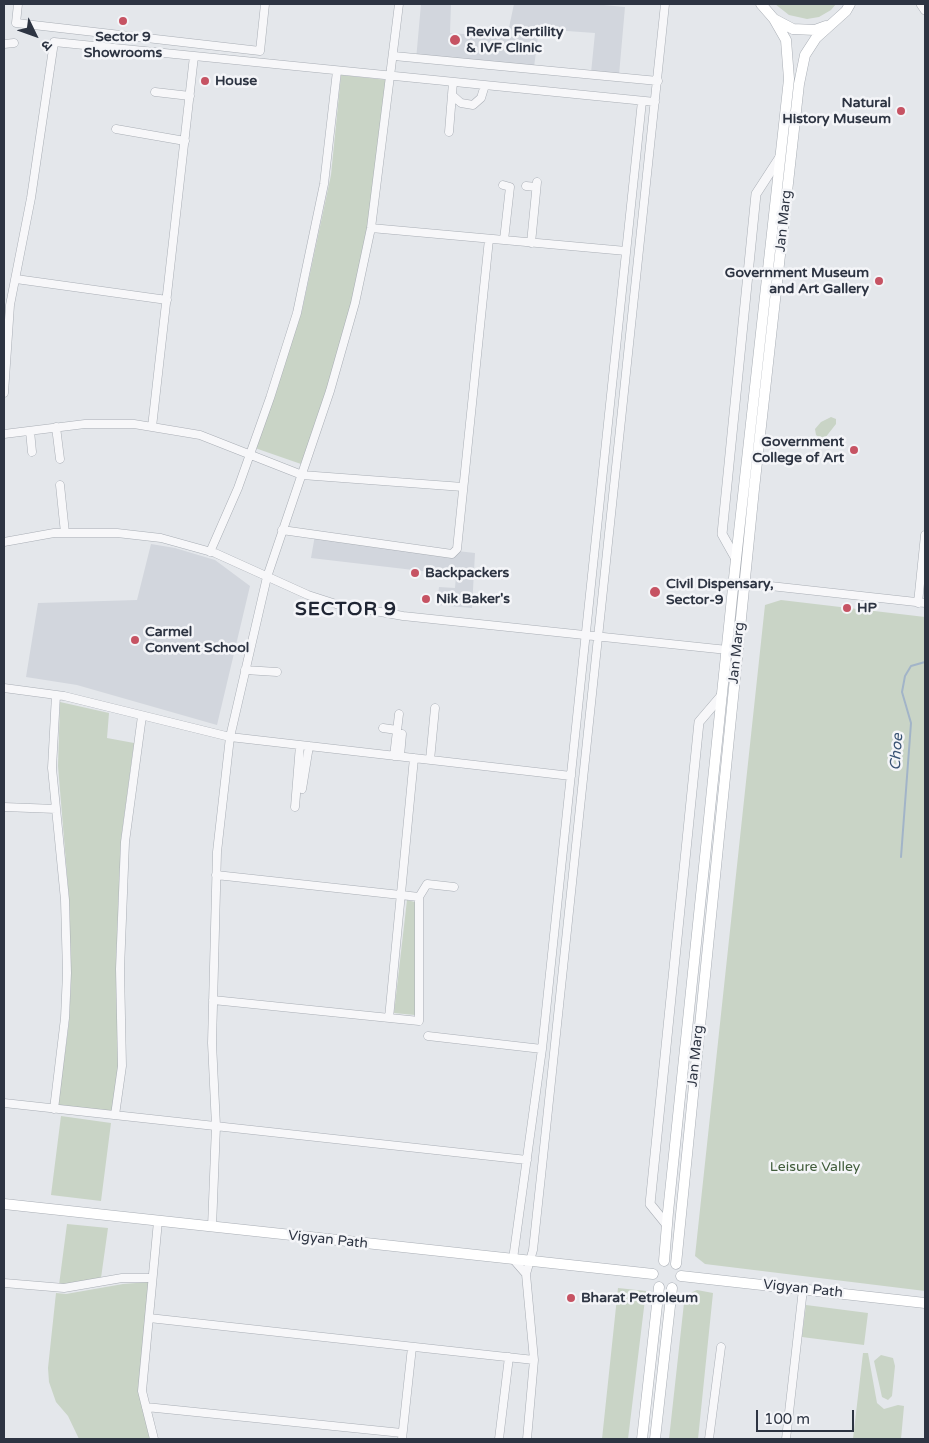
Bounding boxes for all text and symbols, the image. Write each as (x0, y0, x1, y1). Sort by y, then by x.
north arrow (10, 10, 60, 60)
marker: Sector 9 Showrooms (117, 15, 129, 27)
place label: Reviva Fertility & IVF Clinic (466, 24, 563, 56)
place label: Sector 9 Showrooms (84, 29, 162, 62)
marker: Reviva Fertility & IVF Clinic (448, 33, 462, 47)
text: उ (37, 37, 56, 54)
place label: House (215, 73, 257, 89)
marker: House (199, 75, 211, 87)
place label: Natural History Museum (782, 95, 891, 128)
marker: Natural History Museum (895, 105, 907, 117)
street label: Jan Marg (772, 189, 796, 253)
place label: Government Museum and Art Gallery (725, 265, 869, 298)
marker: Government Museum and Art Gallery (873, 275, 885, 287)
place label: Government College of Art (752, 434, 844, 467)
marker: Government College of Art (848, 444, 860, 456)
place label: Backpackers (425, 565, 509, 581)
marker: Backpackers (409, 567, 421, 579)
place label: Civil Dispensary, Sector-9 (666, 576, 774, 608)
marker: Civil Dispensary, Sector-9 (648, 585, 662, 599)
place label: Nik Baker's (436, 591, 510, 607)
marker: Nik Baker's (420, 593, 432, 605)
district label: SECTOR 9 (294, 599, 398, 621)
place label: HP (857, 600, 877, 616)
marker: HP (841, 602, 853, 614)
street label: Jan Marg (725, 621, 749, 685)
place label: Carmel Convent School (145, 624, 249, 656)
marker: Carmel Convent School (129, 634, 141, 646)
water label: Choe (887, 733, 907, 771)
street label: Jan Marg (684, 1024, 708, 1088)
park label: Leisure Valley (770, 1159, 860, 1175)
street label: Vigyan Path (287, 1227, 369, 1253)
street label: Vigyan Path (762, 1276, 844, 1302)
place label: Bharat Petroleum (581, 1290, 698, 1306)
marker: Bharat Petroleum (565, 1292, 577, 1304)
scale bar (759, 1400, 856, 1432)
text: 100 m (764, 1410, 810, 1428)

